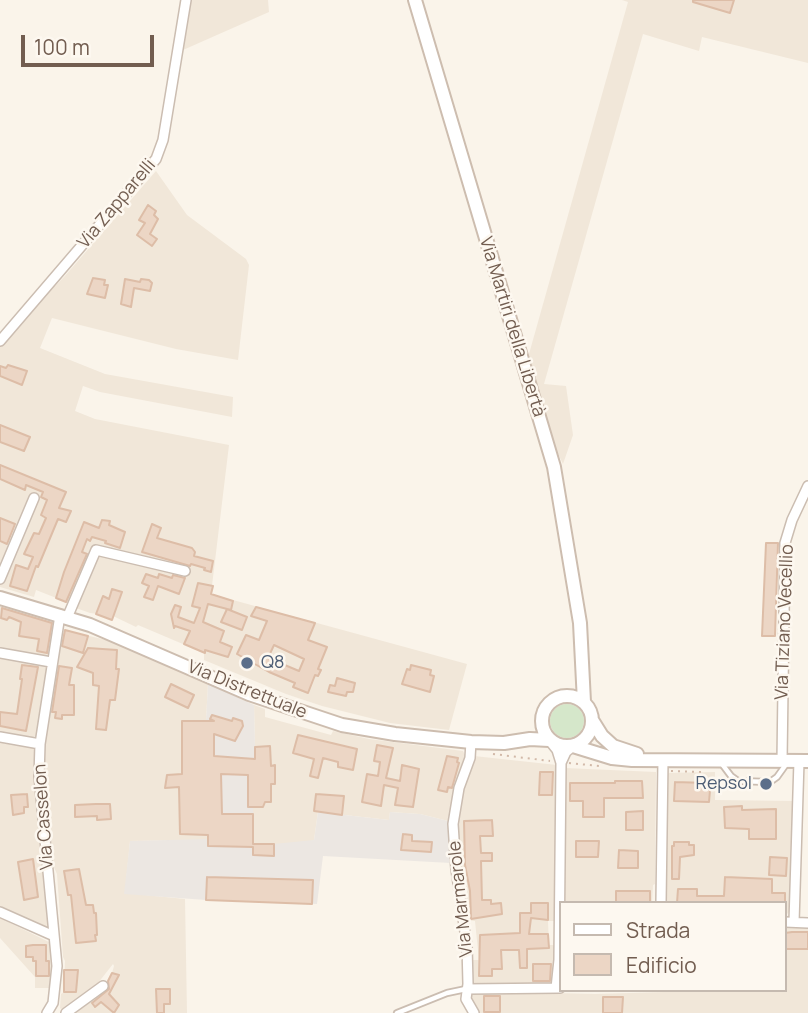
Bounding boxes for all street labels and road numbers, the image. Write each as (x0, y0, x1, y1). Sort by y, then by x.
street label: Via Zapparelli (73, 155, 161, 253)
street label: Via Martiri della Libertà (474, 234, 550, 420)
street label: Via Tiziano Vecellio (771, 544, 799, 700)
street label: Via Distrettuale (184, 656, 310, 724)
street label: Via Casselon (30, 763, 58, 871)
street label: Via Marmarole (444, 840, 478, 958)

